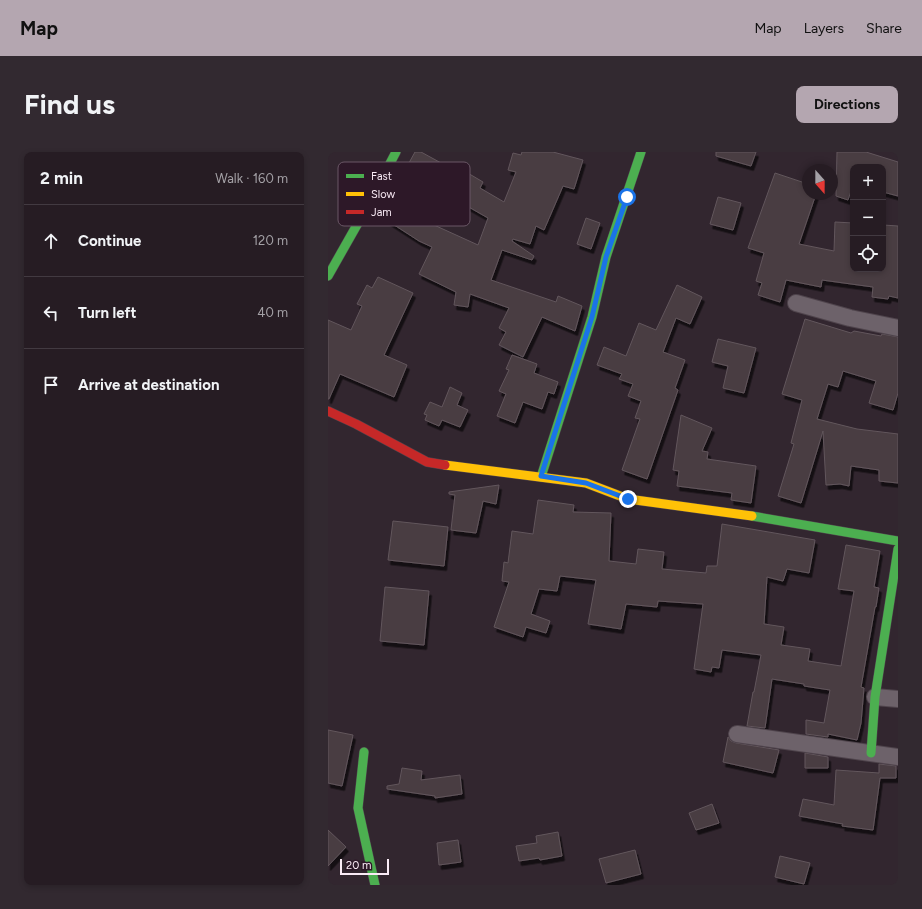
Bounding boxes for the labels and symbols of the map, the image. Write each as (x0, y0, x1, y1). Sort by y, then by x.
legend (338, 162, 470, 226)
north arrow (802, 164, 838, 200)
text: Fast (371, 170, 392, 183)
text: Slow (371, 188, 395, 201)
route start (618, 188, 636, 206)
text: Jam (371, 206, 392, 219)
route end (619, 490, 637, 508)
scale bar (340, 857, 389, 876)

